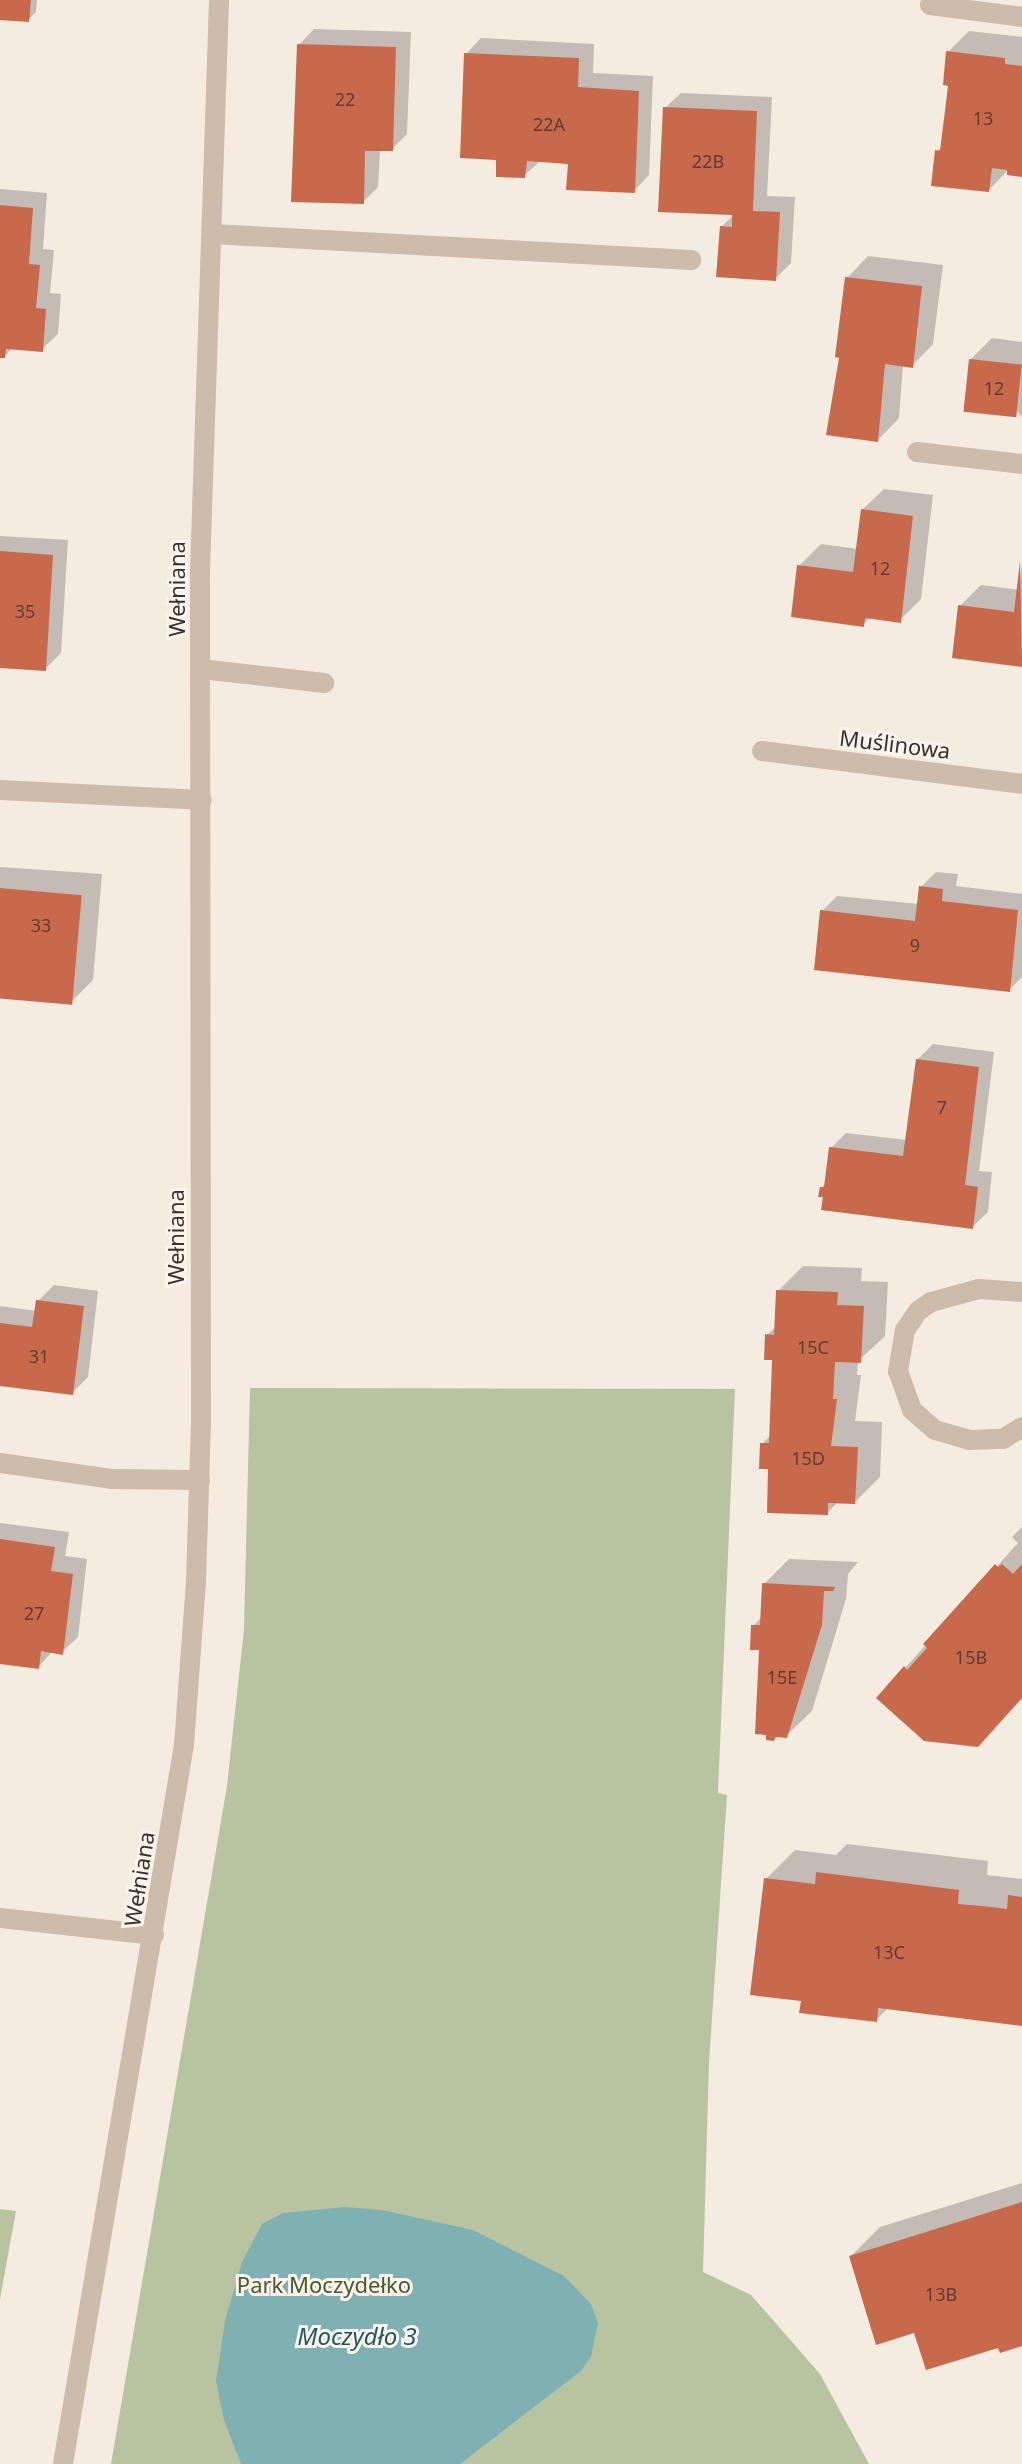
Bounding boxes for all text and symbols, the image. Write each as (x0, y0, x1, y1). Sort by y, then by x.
house number: 22 (335, 88, 355, 110)
house number: 13 (973, 107, 993, 129)
house number: 22A (533, 113, 565, 135)
house number: 22B (692, 150, 724, 172)
house number: 12 (984, 377, 1004, 399)
street label: Wełniana (164, 541, 190, 637)
house number: 12 (870, 557, 890, 579)
house number: 35 (15, 600, 35, 622)
street label: Muślinowa (838, 724, 952, 764)
house number: 33 (31, 914, 51, 936)
house number: 9 (910, 934, 920, 956)
house number: 7 (937, 1096, 947, 1118)
street label: Wełniana (163, 1189, 189, 1285)
house number: 15C (797, 1336, 829, 1358)
house number: 31 (29, 1345, 49, 1367)
house number: 15D (791, 1447, 825, 1469)
house number: 27 (24, 1602, 44, 1624)
house number: 15B (955, 1646, 987, 1668)
house number: 15E (767, 1666, 797, 1688)
street label: Wełniana (118, 1830, 160, 1928)
house number: 13C (873, 1941, 905, 1963)
park label: Park Moczydełko (237, 2272, 411, 2298)
house number: 13B (925, 2283, 957, 2305)
water label: Moczydło 3 (297, 2322, 417, 2350)

